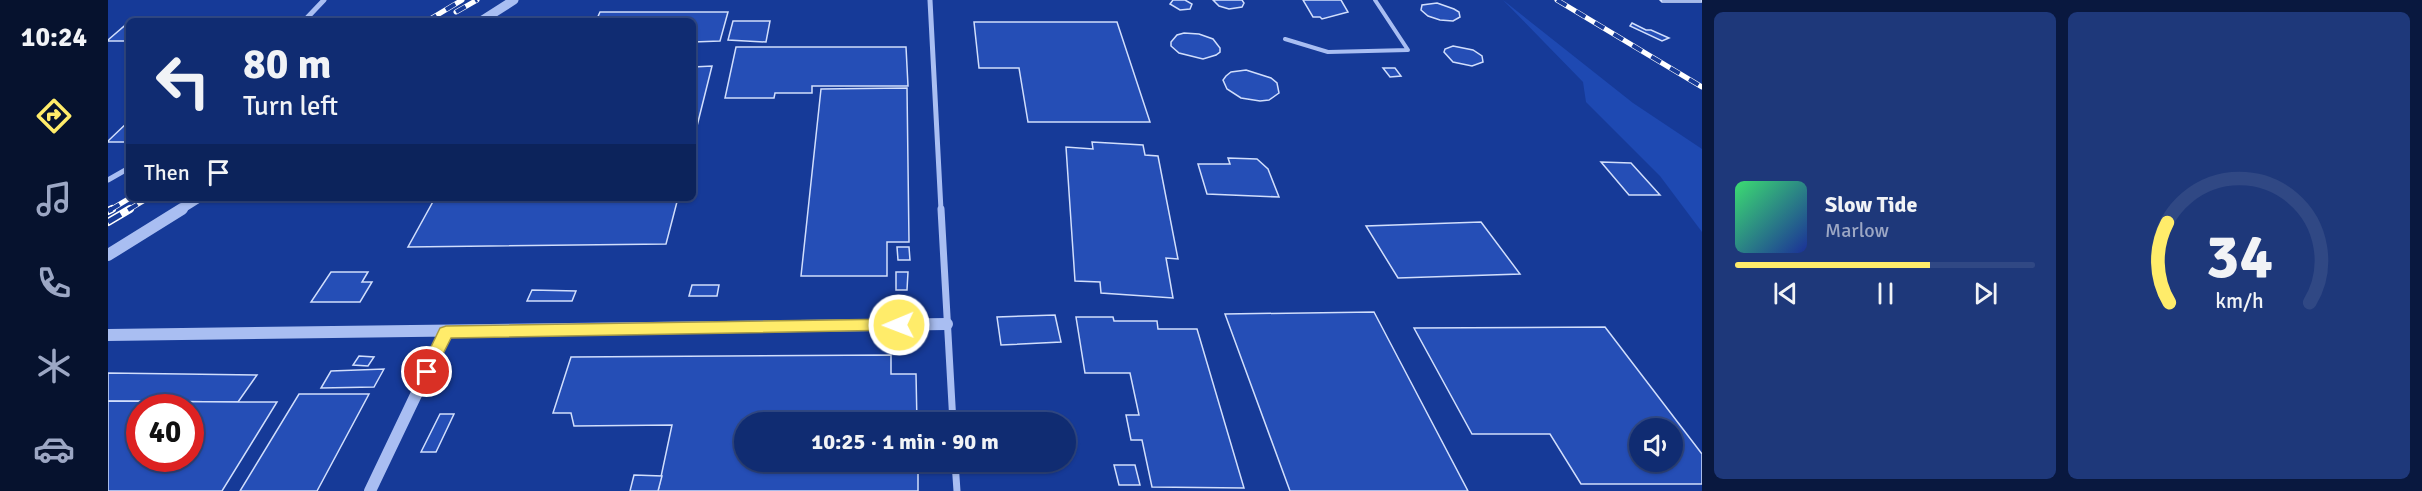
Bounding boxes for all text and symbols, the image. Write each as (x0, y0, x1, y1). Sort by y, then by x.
text: 10:24 (21, 21, 87, 54)
text: 80 m (243, 39, 332, 90)
icon: left (144, 42, 222, 120)
text: Turn left (243, 90, 338, 123)
icon: directions (33, 95, 75, 137)
icon: arrive (202, 156, 235, 189)
text: Then (144, 159, 190, 186)
icon: music (33, 178, 75, 220)
text: Slow Tide (1825, 191, 1917, 218)
text: Marlow (1825, 218, 1889, 243)
text: 34 (2205, 218, 2273, 295)
icon: phone (33, 262, 75, 304)
icon: previous (1769, 277, 1802, 310)
icon: pause (1869, 277, 1902, 310)
icon: next (1969, 277, 2002, 310)
text: km/h (2215, 288, 2263, 314)
position arrow (867, 293, 931, 357)
icon: climate (33, 345, 75, 387)
pin (401, 346, 452, 397)
icon: arrive (410, 355, 443, 388)
speed limit sign: 40 (126, 394, 204, 472)
map controls (1629, 418, 1683, 472)
button: sound (1629, 418, 1683, 472)
icon: car (33, 428, 75, 470)
text: 10:25 · 1 min · 90 m (811, 428, 999, 455)

